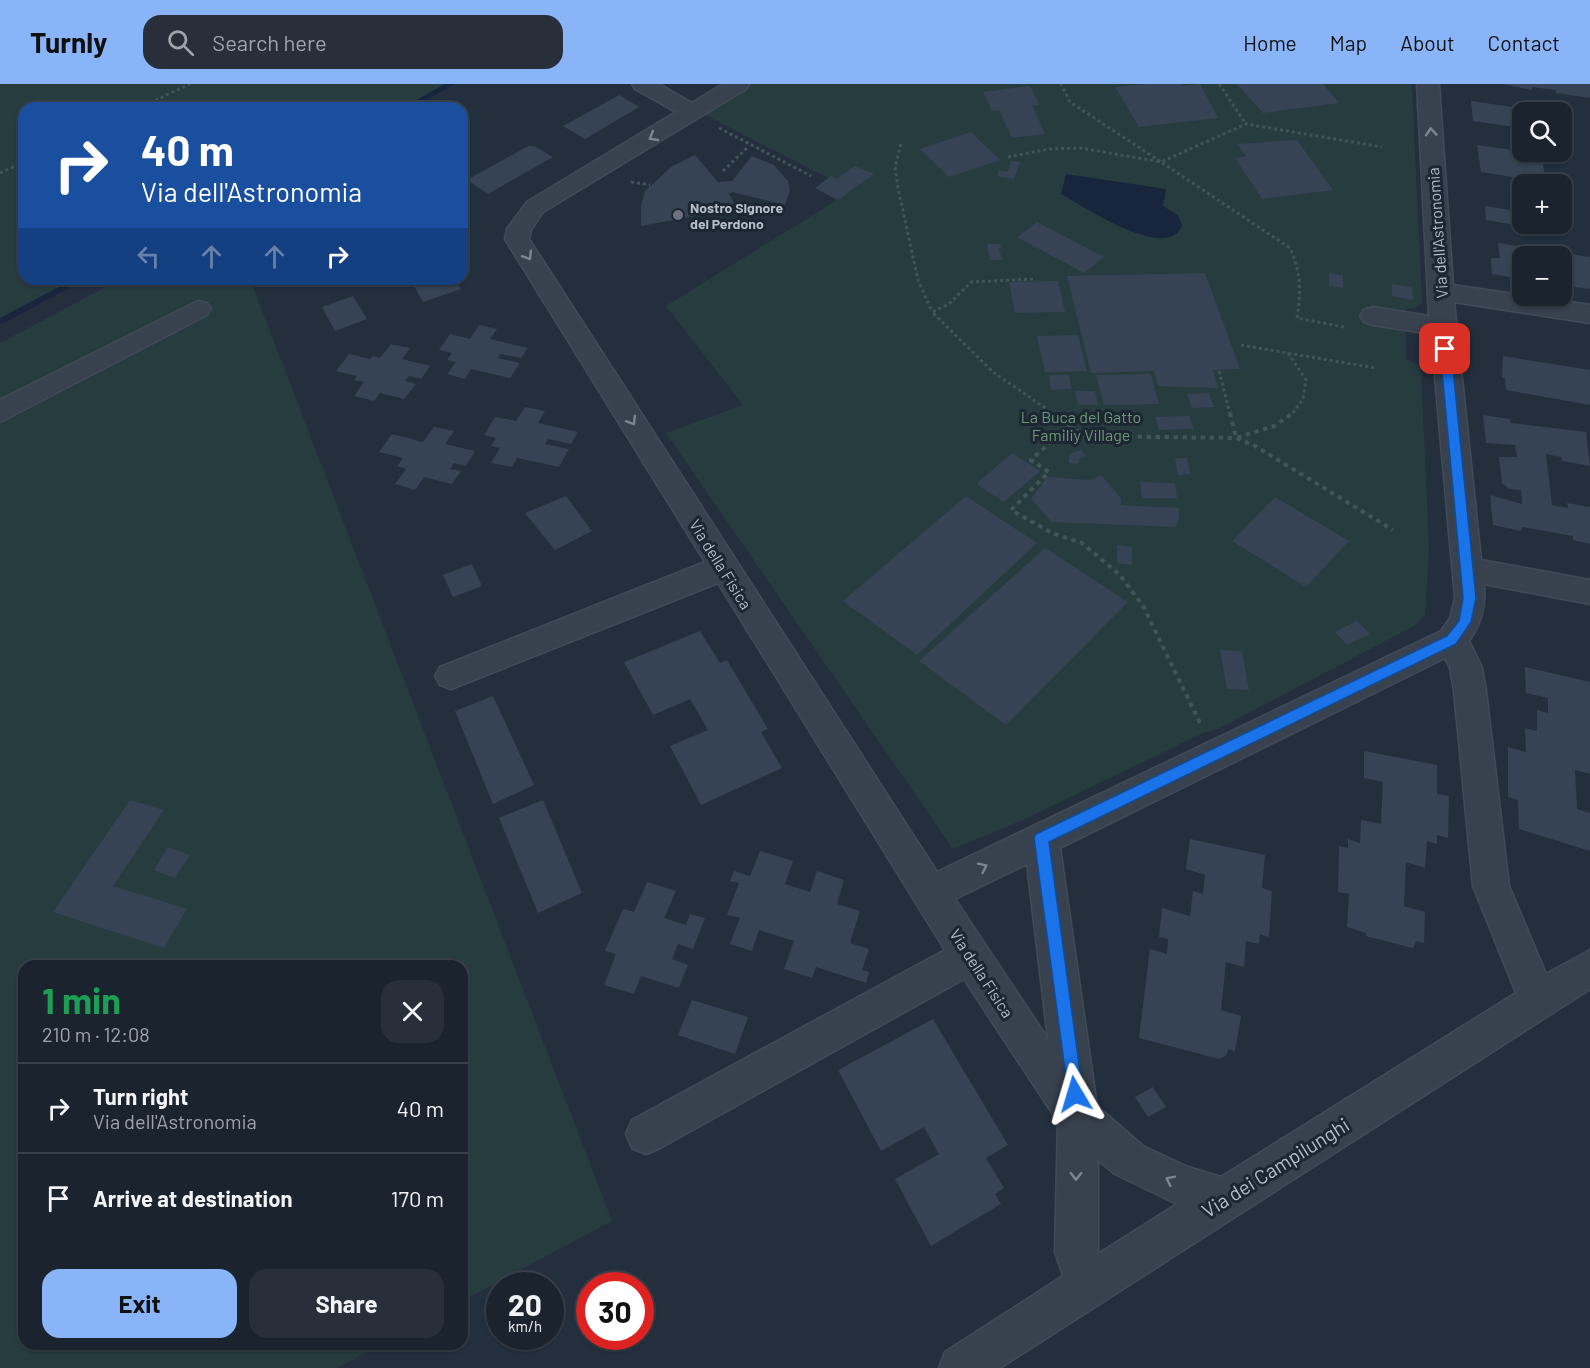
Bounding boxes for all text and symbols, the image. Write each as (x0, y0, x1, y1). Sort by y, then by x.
search box (143, 15, 563, 69)
text: Turnly (30, 25, 107, 59)
icon: search (164, 26, 197, 59)
text: Search here (212, 29, 327, 55)
text: Home (1243, 30, 1297, 55)
text: Map (1330, 30, 1367, 55)
text: About (1400, 30, 1455, 55)
text: Contact (1488, 30, 1560, 55)
map controls (1512, 102, 1572, 306)
button: search (1512, 102, 1572, 162)
text: 40 m (141, 124, 234, 174)
icon: right (42, 126, 120, 204)
one-way arrow (1425, 127, 1438, 136)
one-way arrow (648, 129, 659, 140)
street label: Via dell'Astronomia (1423, 167, 1451, 299)
button: + (1512, 174, 1572, 234)
text: Via dell'Astronomia (141, 175, 362, 207)
place label: Nostro Signore del Perdono (690, 199, 783, 232)
marker: Nostro Signore del Perdono (671, 208, 685, 222)
icon: left (132, 240, 165, 273)
icon: ahead (195, 240, 228, 273)
icon: ahead (258, 240, 291, 273)
icon: right (321, 240, 354, 273)
button: − (1512, 246, 1572, 306)
one-way arrow (520, 250, 532, 260)
pin (1419, 323, 1470, 374)
icon: arrive (1428, 332, 1461, 365)
park label: La Buca del Gatto Familiy Village (1021, 407, 1141, 444)
one-way arrow (624, 415, 635, 426)
street label: Via della Fisica (686, 516, 756, 612)
one-way arrow (977, 863, 988, 875)
street label: Via della Fisica (946, 925, 1018, 1021)
text: 1 min (42, 978, 121, 1021)
button: close (381, 980, 444, 1043)
text: 210 m · 12:08 (42, 1022, 150, 1046)
position arrow (1043, 1062, 1107, 1126)
text: Turn right (93, 1083, 188, 1109)
icon: right (42, 1092, 75, 1125)
text: 40 m (397, 1095, 444, 1121)
text: Via dell'Astronomia (93, 1109, 257, 1133)
street label: Via dei Campilunghi (1197, 1112, 1353, 1222)
one-way arrow (1070, 1171, 1083, 1180)
one-way arrow (1165, 1175, 1176, 1187)
icon: arrive (42, 1182, 75, 1215)
text: Arrive at destination (93, 1185, 292, 1211)
text: 170 m (391, 1185, 444, 1211)
button: Exit (42, 1269, 237, 1338)
button: Share (249, 1269, 444, 1338)
speed limit sign: 30 (576, 1272, 654, 1350)
text: 20 (508, 1286, 542, 1322)
text: km/h (508, 1317, 542, 1335)

